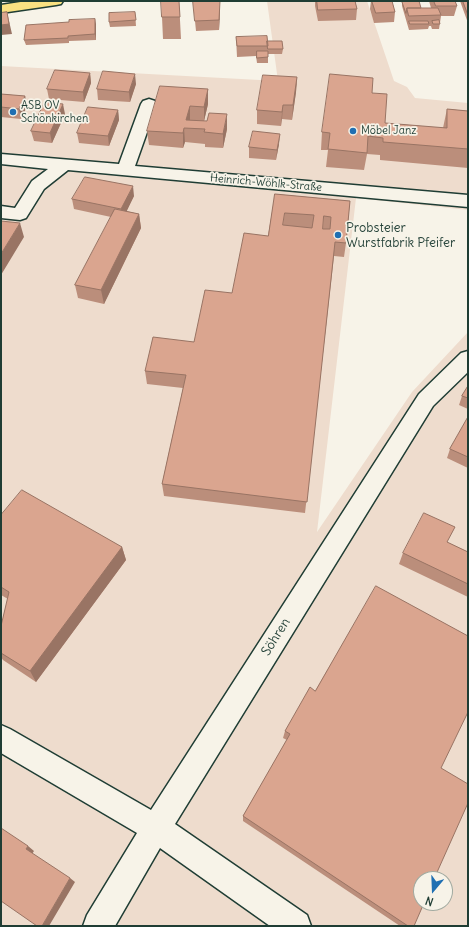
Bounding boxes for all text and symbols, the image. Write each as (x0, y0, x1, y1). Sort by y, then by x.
place label: ASB OV Schönkirchen (21, 99, 88, 125)
marker: ASB OV Schönkirchen (8, 107, 18, 117)
place label: Möbel Janz (361, 124, 417, 138)
marker: Möbel Janz (348, 126, 358, 136)
street label: Heinrich-Wöhlk-Straße (209, 172, 323, 194)
place label: Probsteier Wurstfabrik Pfeifer (346, 220, 455, 251)
marker: Probsteier Wurstfabrik Pfeifer (333, 230, 343, 240)
street label: Söhren (258, 615, 294, 659)
north arrow (413, 871, 453, 911)
text: N (424, 894, 435, 909)

